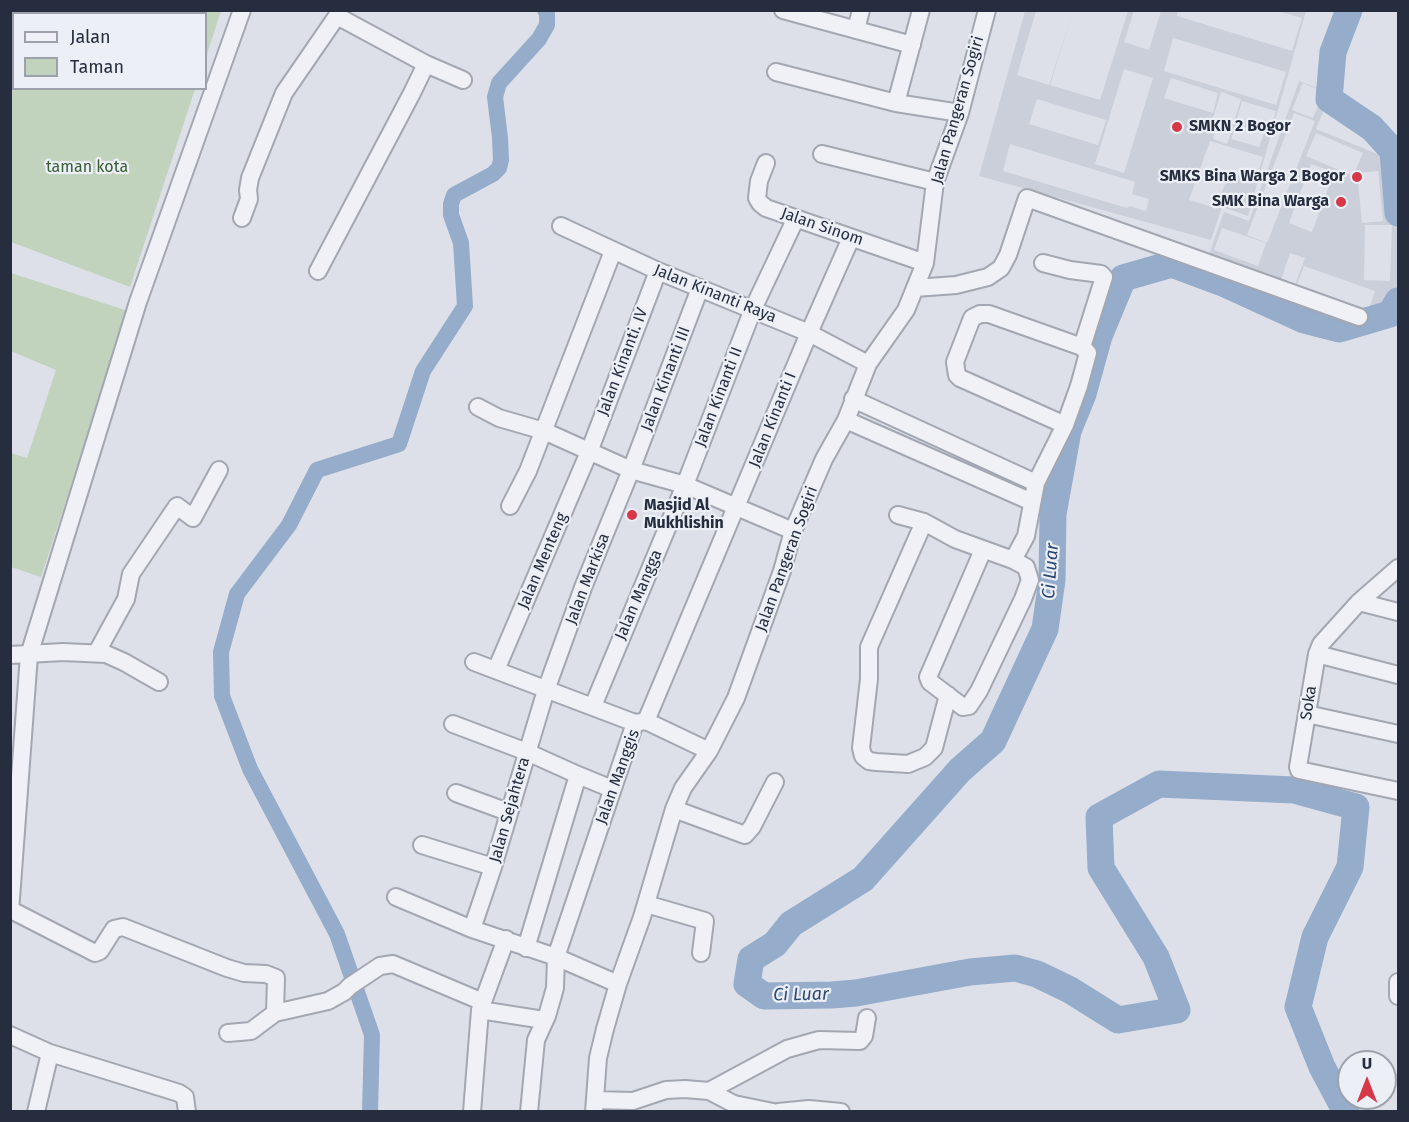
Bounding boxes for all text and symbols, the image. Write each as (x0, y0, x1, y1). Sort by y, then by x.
legend (12, 12, 207, 90)
text: Jalan (70, 26, 111, 48)
street label: Jalan Pangeran Sogiri (928, 34, 988, 186)
text: Taman (70, 56, 124, 78)
place label: SMKN 2 Bogor (1189, 117, 1291, 137)
marker: SMKN 2 Bogor (1170, 120, 1184, 134)
park label: taman kota (46, 158, 128, 178)
place label: SMKS Bina Warga 2 Bogor (1160, 167, 1345, 187)
marker: SMKS Bina Warga 2 Bogor (1350, 170, 1364, 184)
place label: SMK Bina Warga (1212, 192, 1329, 212)
marker: SMK Bina Warga (1334, 195, 1348, 209)
street label: Jalan Sinom (778, 204, 866, 250)
street label: Jalan Kinanti Raya (651, 261, 779, 327)
street label: Jalan Kinanti. IV (594, 305, 652, 419)
street label: Jalan Kinanti III (637, 324, 695, 434)
street label: Jalan Kinanti II (691, 344, 747, 450)
street label: Jalan Kinanti I (745, 370, 801, 470)
street label: Jalan Pangeran Sogiri (752, 484, 822, 634)
place label: Masjid Al Mukhlishin (644, 496, 724, 534)
marker: Masjid Al Mukhlishin (625, 508, 639, 522)
street label: Jalan Menteng (514, 510, 572, 612)
street label: Jalan Markisa (562, 531, 614, 627)
water label: Ci Luar (1038, 542, 1064, 600)
street label: Jalan Mangga (611, 547, 667, 643)
street label: Soka (1297, 684, 1321, 722)
street label: Jalan Manggis (592, 727, 644, 827)
street label: Jalan Sejahtera (486, 755, 534, 865)
water label: Ci Luar (773, 984, 829, 1006)
north arrow (1337, 1050, 1397, 1110)
text: U (1362, 1054, 1372, 1073)

